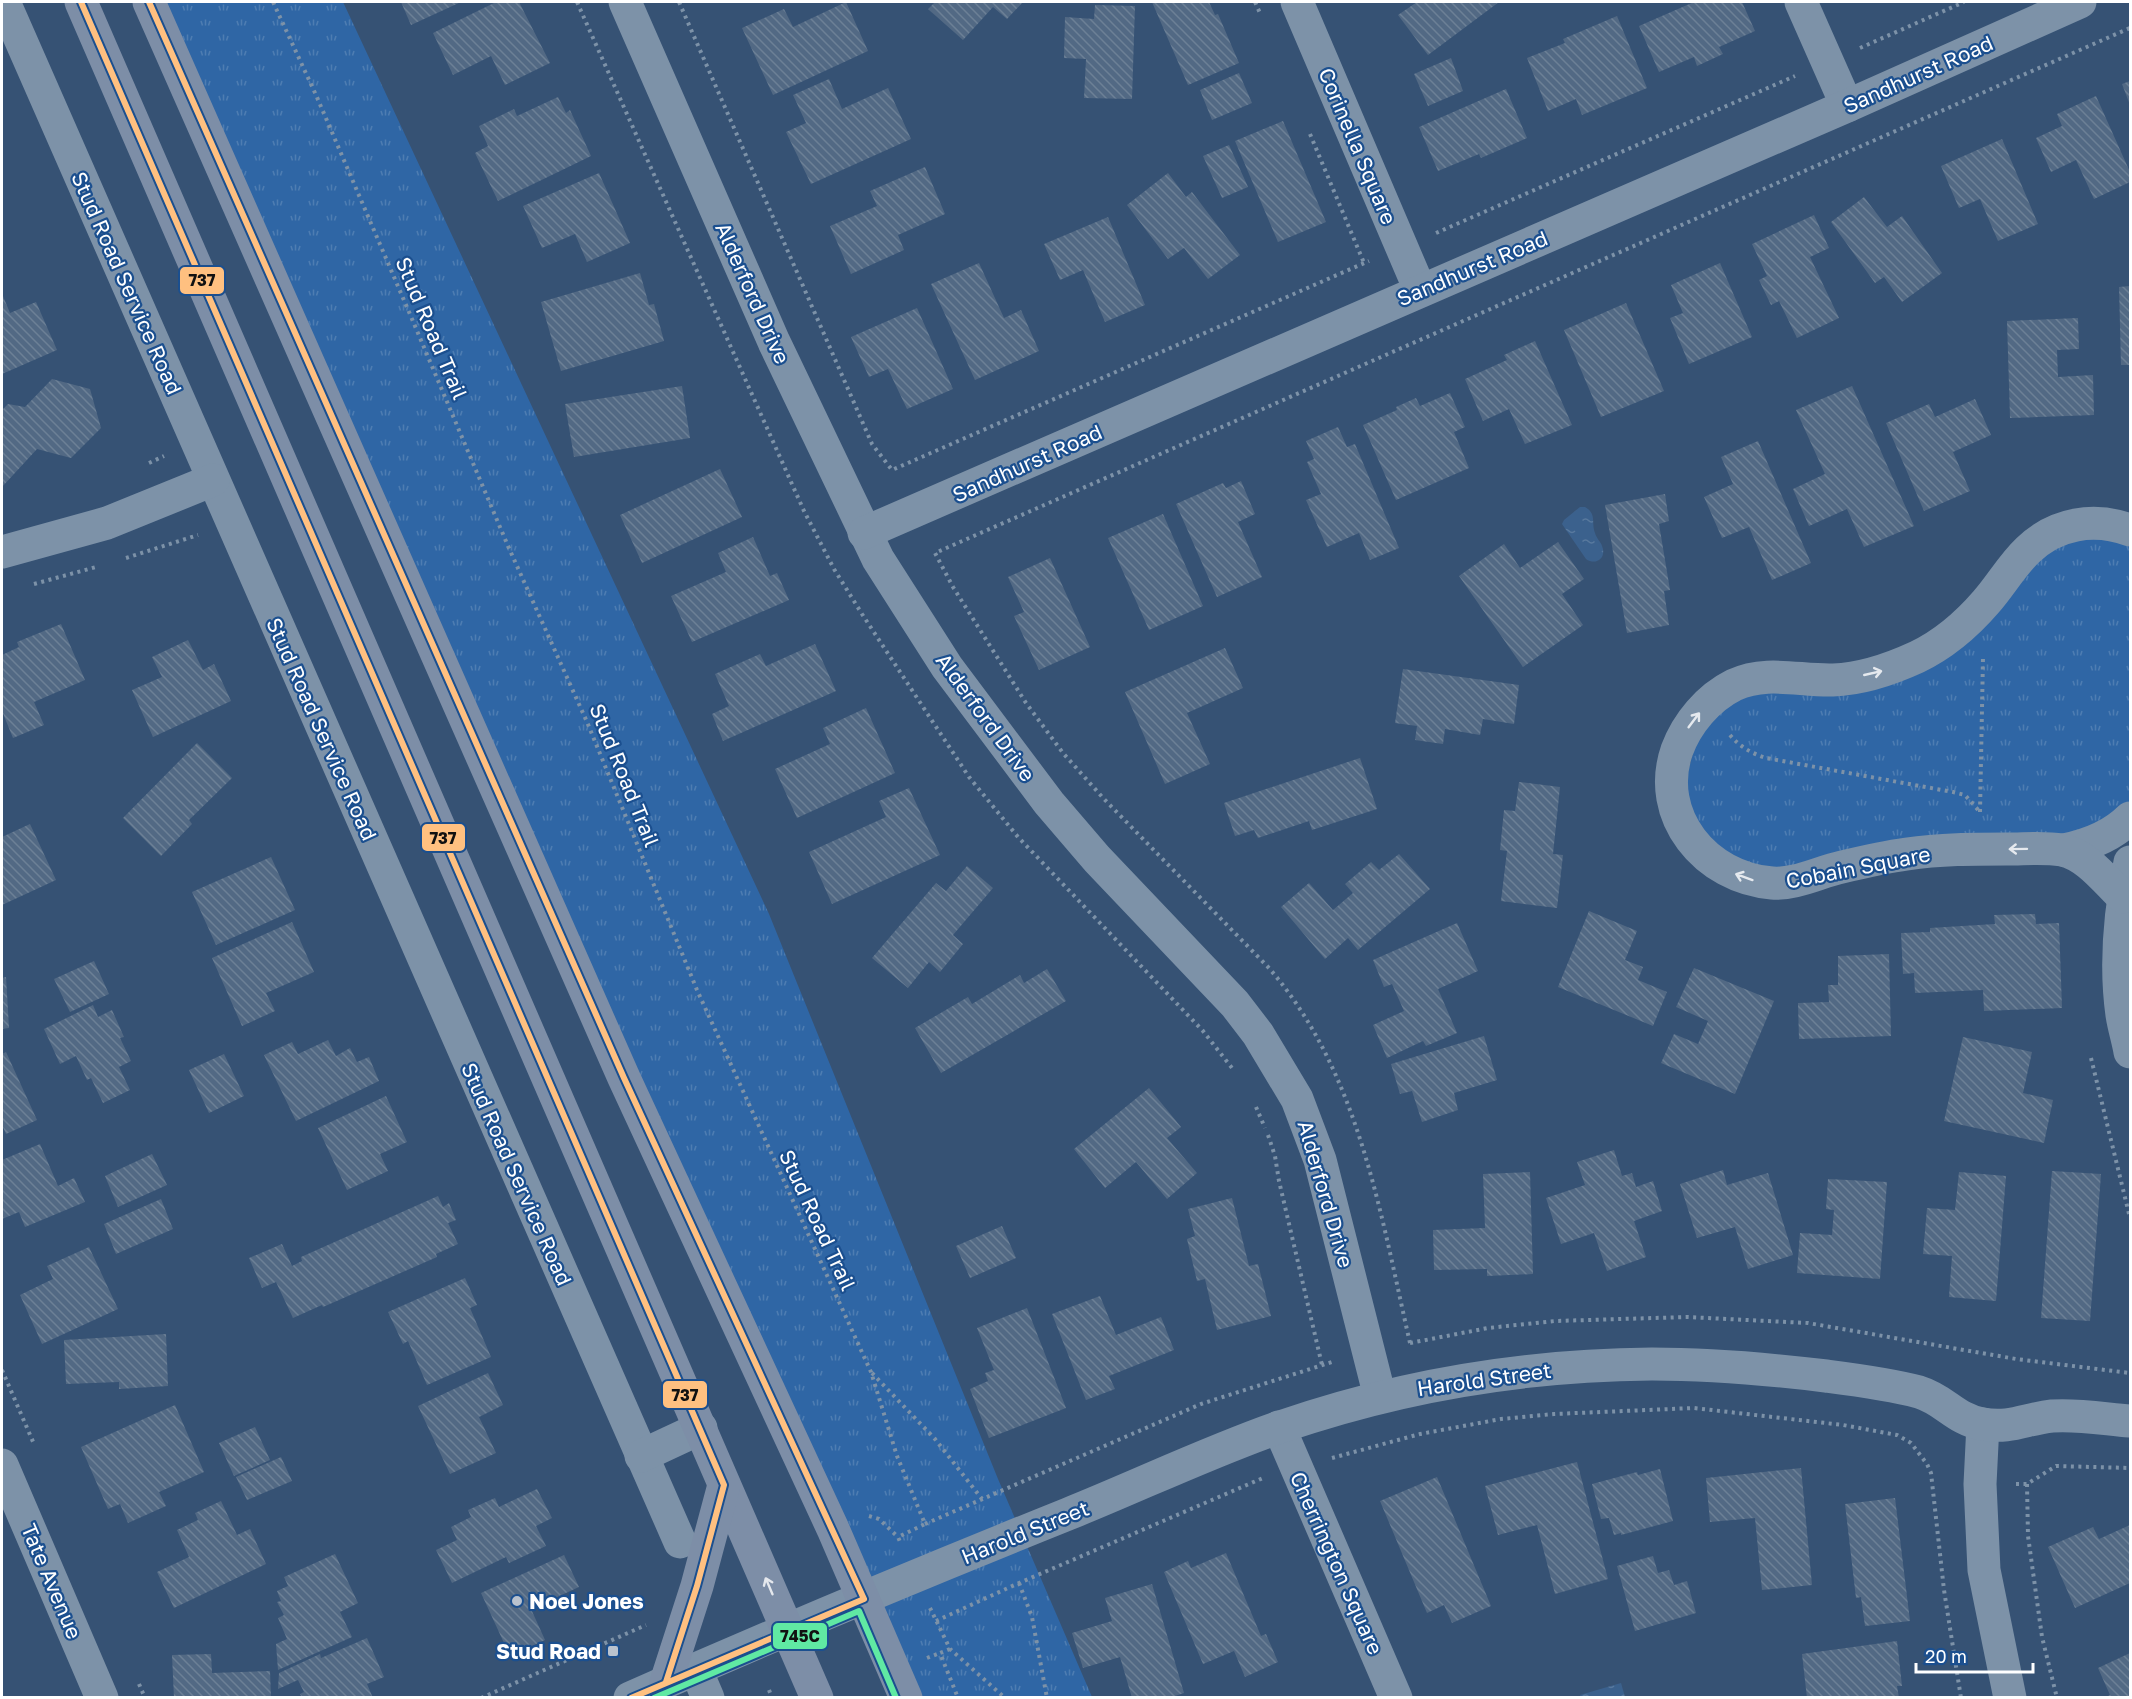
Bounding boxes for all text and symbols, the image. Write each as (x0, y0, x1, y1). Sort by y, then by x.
street label: Sandhurst Road (1839, 29, 1997, 119)
street label: Corinella Square (1313, 64, 1403, 228)
street label: Stud Road Service Road (66, 168, 188, 398)
street label: Alderford Drive (710, 218, 796, 368)
street label: Sandhurst Road (1393, 225, 1551, 311)
street label: Stud Road Trail (390, 253, 474, 403)
line badge: 737 (179, 266, 225, 295)
text: 737 (188, 270, 216, 290)
street label: Sandhurst Road (948, 418, 1106, 508)
street label: Stud Road Service Road (261, 614, 383, 844)
street label: Alderford Drive (931, 648, 1041, 786)
one-way arrow (1863, 667, 1882, 679)
street label: Stud Road Trail (584, 700, 666, 850)
one-way arrow (1687, 712, 1700, 728)
line badge: 737 (421, 823, 466, 852)
text: 737 (429, 828, 457, 848)
street label: Cobain Square (1784, 840, 1932, 894)
one-way arrow (2009, 843, 2029, 855)
one-way arrow (1735, 870, 1754, 881)
street label: Stud Road Service Road (456, 1059, 578, 1289)
street label: Alderford Drive (1293, 1117, 1359, 1271)
street label: Stud Road Trail (774, 1145, 862, 1295)
street label: Harold Street (1415, 1357, 1553, 1401)
line badge: 737 (662, 1380, 708, 1409)
text: 737 (671, 1385, 699, 1405)
street label: Cherrington Square (1285, 1468, 1389, 1658)
street label: Harold Street (957, 1495, 1093, 1569)
street label: Tate Avenue (16, 1519, 88, 1643)
one-way arrow (763, 1577, 774, 1596)
place label: Noel Jones (529, 1588, 644, 1614)
marker: Noel Jones (510, 1594, 524, 1608)
line badge: 745C (772, 1622, 828, 1650)
text: 745C (780, 1626, 820, 1646)
scale bar (1916, 1636, 2033, 1674)
place label: Stud Road (496, 1638, 601, 1664)
marker: Stud Road (606, 1644, 620, 1658)
text: 20 m (1925, 1645, 1967, 1667)

